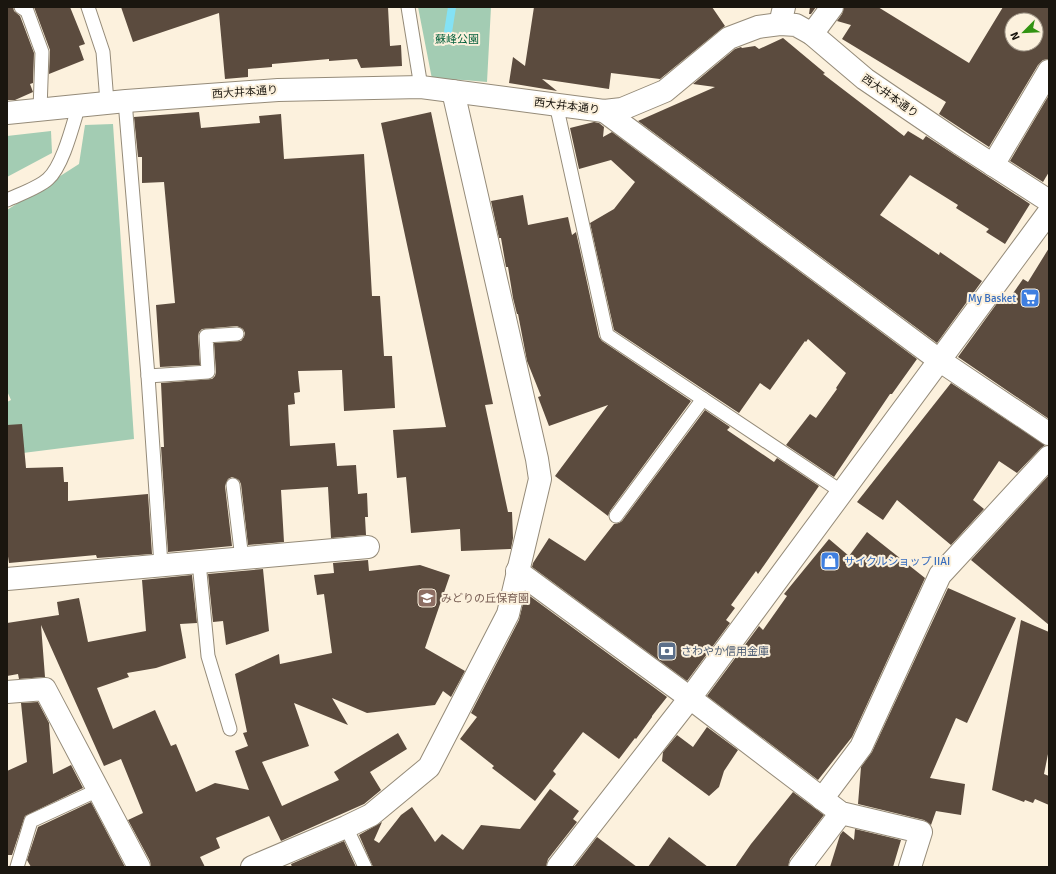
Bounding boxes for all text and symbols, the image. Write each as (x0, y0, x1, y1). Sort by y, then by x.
north arrow (1004, 12, 1044, 52)
text: N (1008, 30, 1023, 42)
park label: 蘇峰公園 (435, 33, 479, 46)
street label: 西大井本通り (859, 72, 921, 120)
street label: 西大井本通り (212, 83, 278, 101)
street label: 西大井本通り (533, 96, 601, 116)
supermarket icon: My Basket (1019, 287, 1041, 309)
place label: My Basket (968, 292, 1016, 305)
shop icon: サイクルショップ IIAI (819, 550, 841, 572)
place label: サイクルショップ IIAI (844, 555, 950, 568)
school or university icon: みどりの丘保育園 (416, 587, 438, 609)
place label: みどりの丘保育園 (441, 592, 529, 605)
bank icon: さわやか信用金庫 (656, 640, 678, 662)
place label: さわやか信用金庫 (681, 645, 769, 658)

